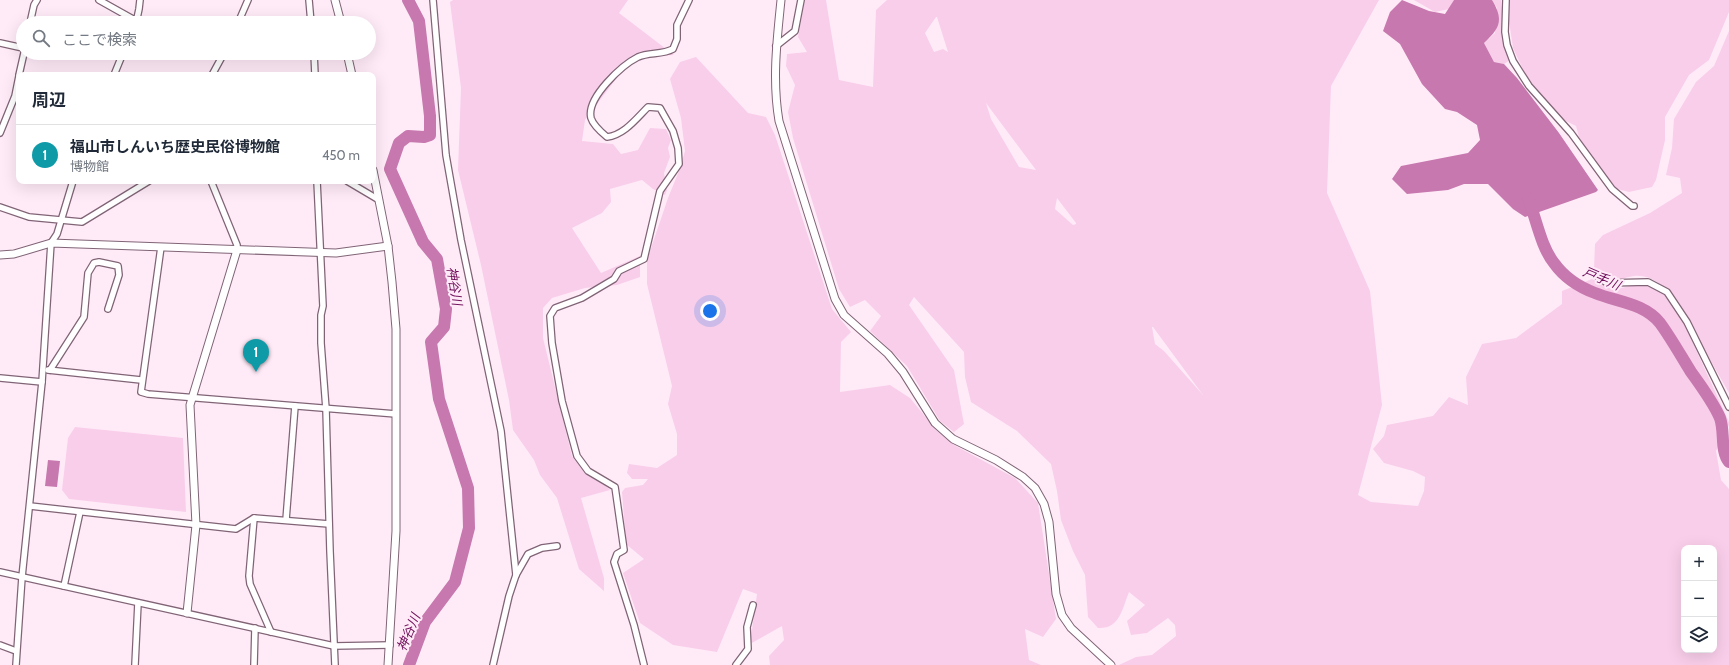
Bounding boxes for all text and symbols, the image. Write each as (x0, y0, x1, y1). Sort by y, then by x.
search box (16, 16, 376, 60)
icon: search (30, 27, 52, 49)
text: ここで検索 (62, 31, 137, 49)
text: 周辺 (32, 90, 66, 110)
text: 福山市しんいち歴史民俗博物館 (70, 138, 280, 156)
text: 1 (43, 147, 47, 163)
text: 450 m (322, 147, 360, 163)
text: 博物館 (70, 158, 109, 174)
water label: 戸手川 (1581, 263, 1625, 294)
water label: 神谷川 (444, 265, 466, 308)
your location (700, 301, 720, 321)
pin: 1 (243, 339, 269, 372)
map controls (1681, 545, 1717, 653)
button: + (1681, 545, 1717, 581)
button: − (1681, 581, 1717, 617)
water label: 神谷川 (393, 609, 424, 653)
button: layers (1681, 617, 1717, 653)

